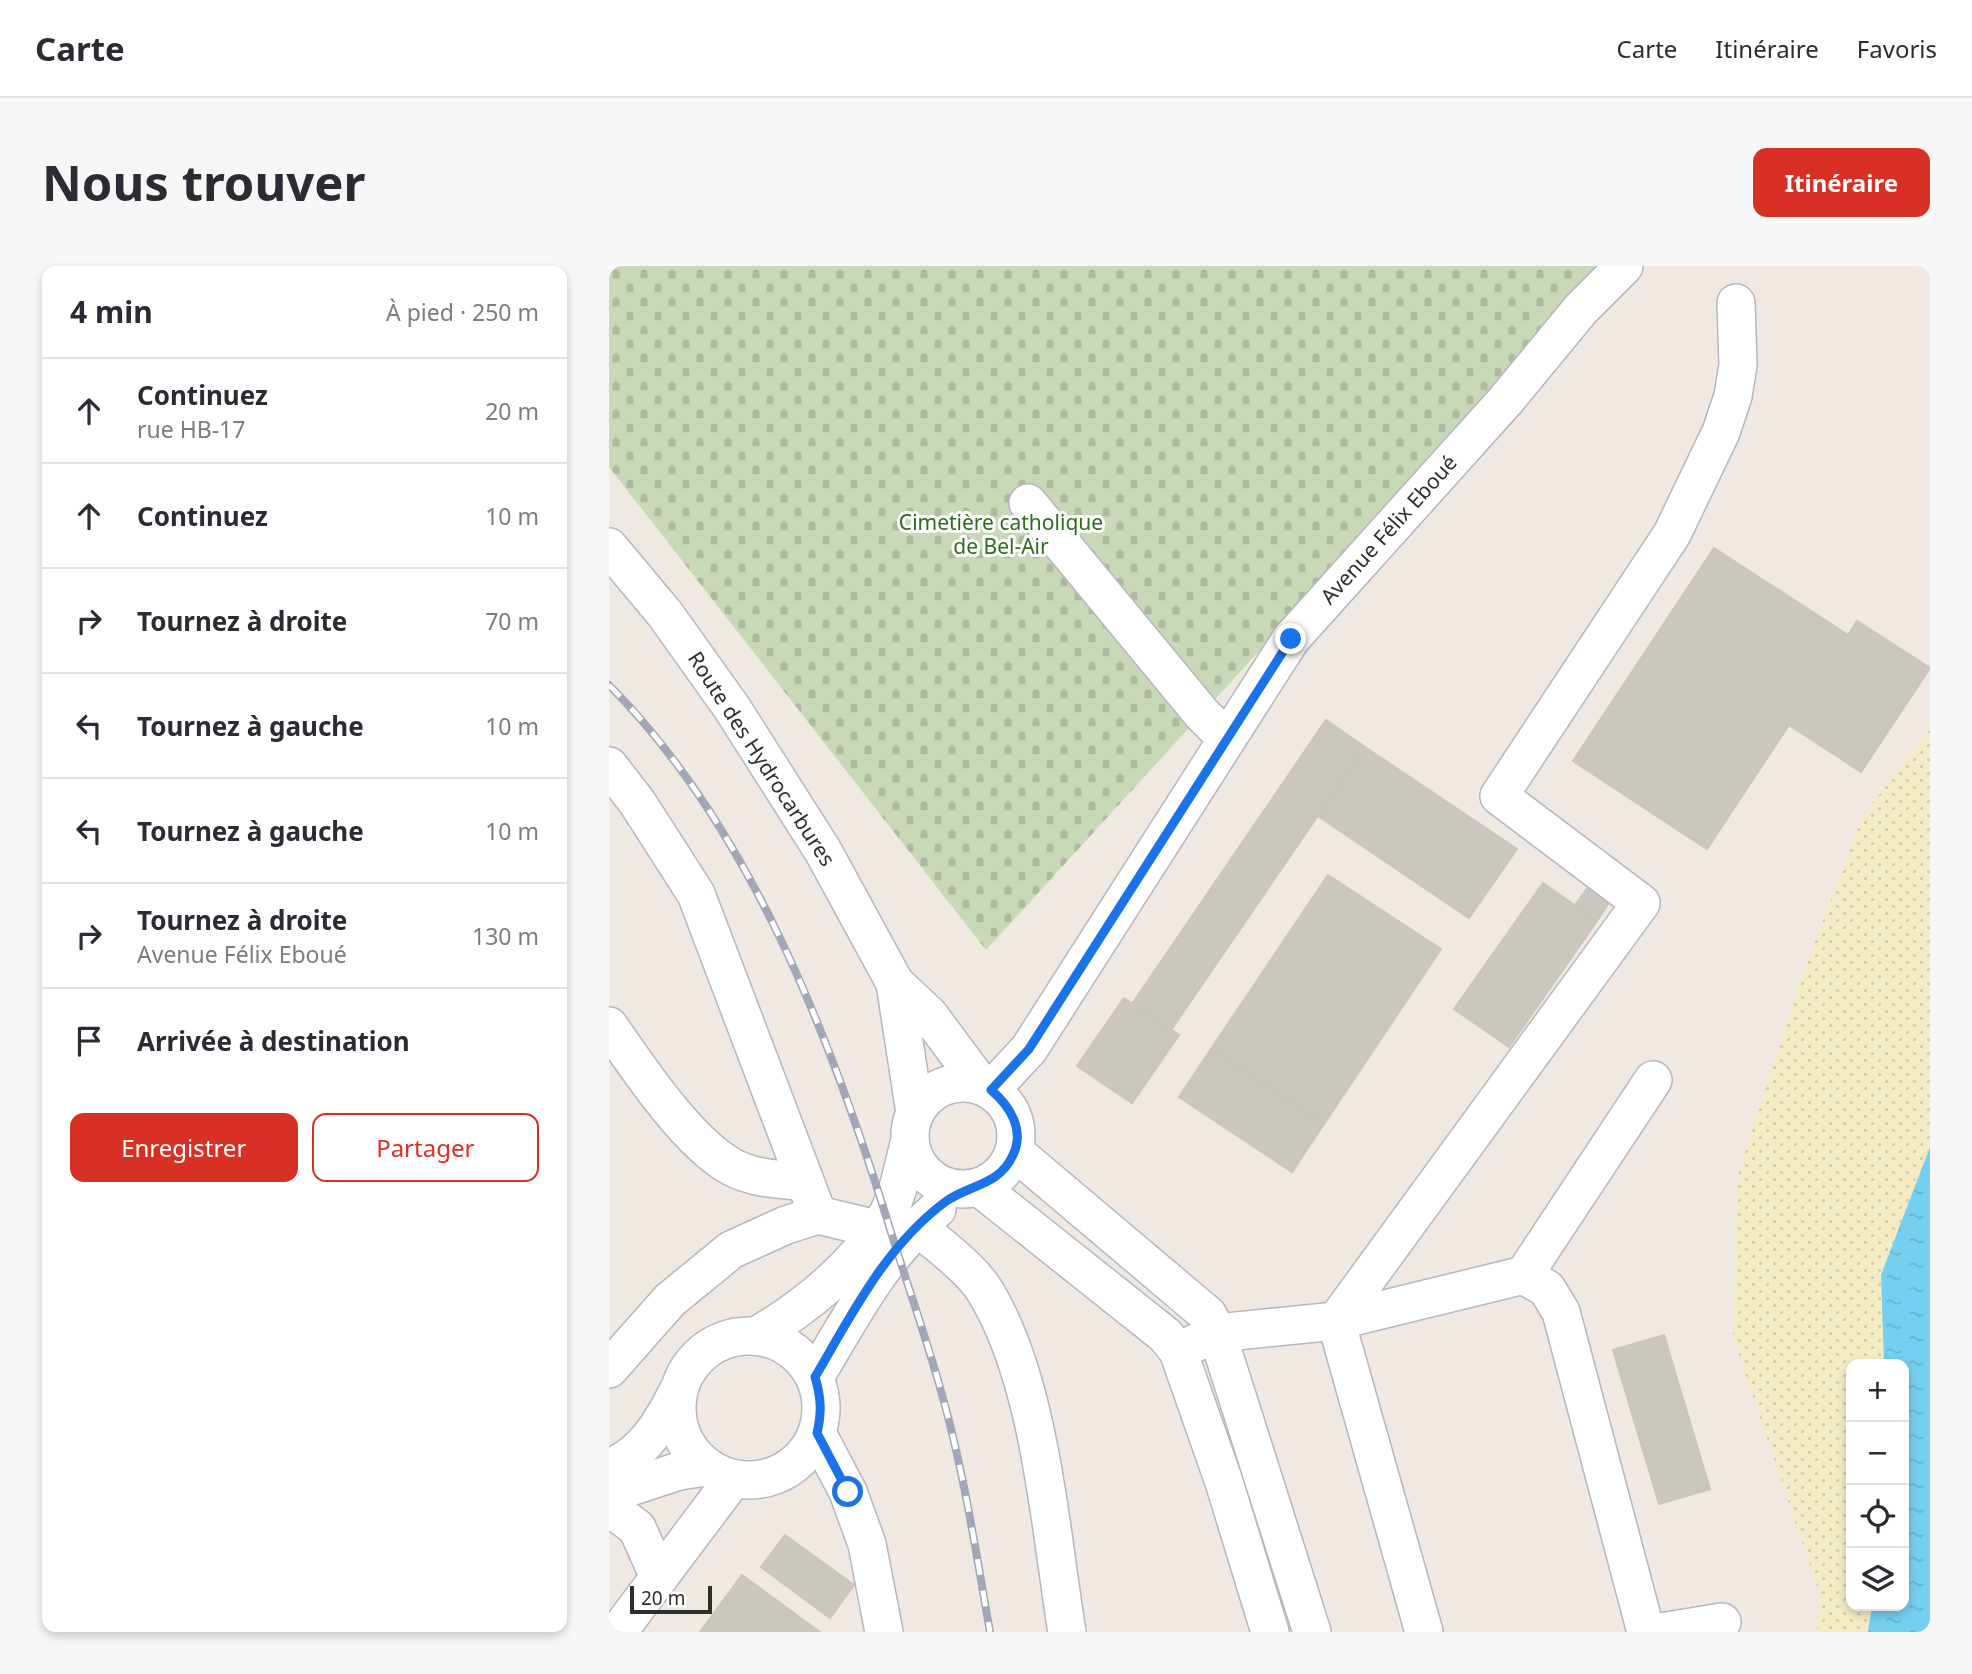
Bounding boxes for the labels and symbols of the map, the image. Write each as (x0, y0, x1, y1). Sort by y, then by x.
street label: Avenue Félix Eboué (1314, 449, 1463, 610)
park label: Cimetière catholique de Bel-Air (899, 508, 1103, 560)
route end (1275, 623, 1306, 654)
street label: Route des Hydrocarbures (682, 646, 842, 871)
route start (832, 1476, 863, 1507)
scale bar (630, 1583, 712, 1615)

